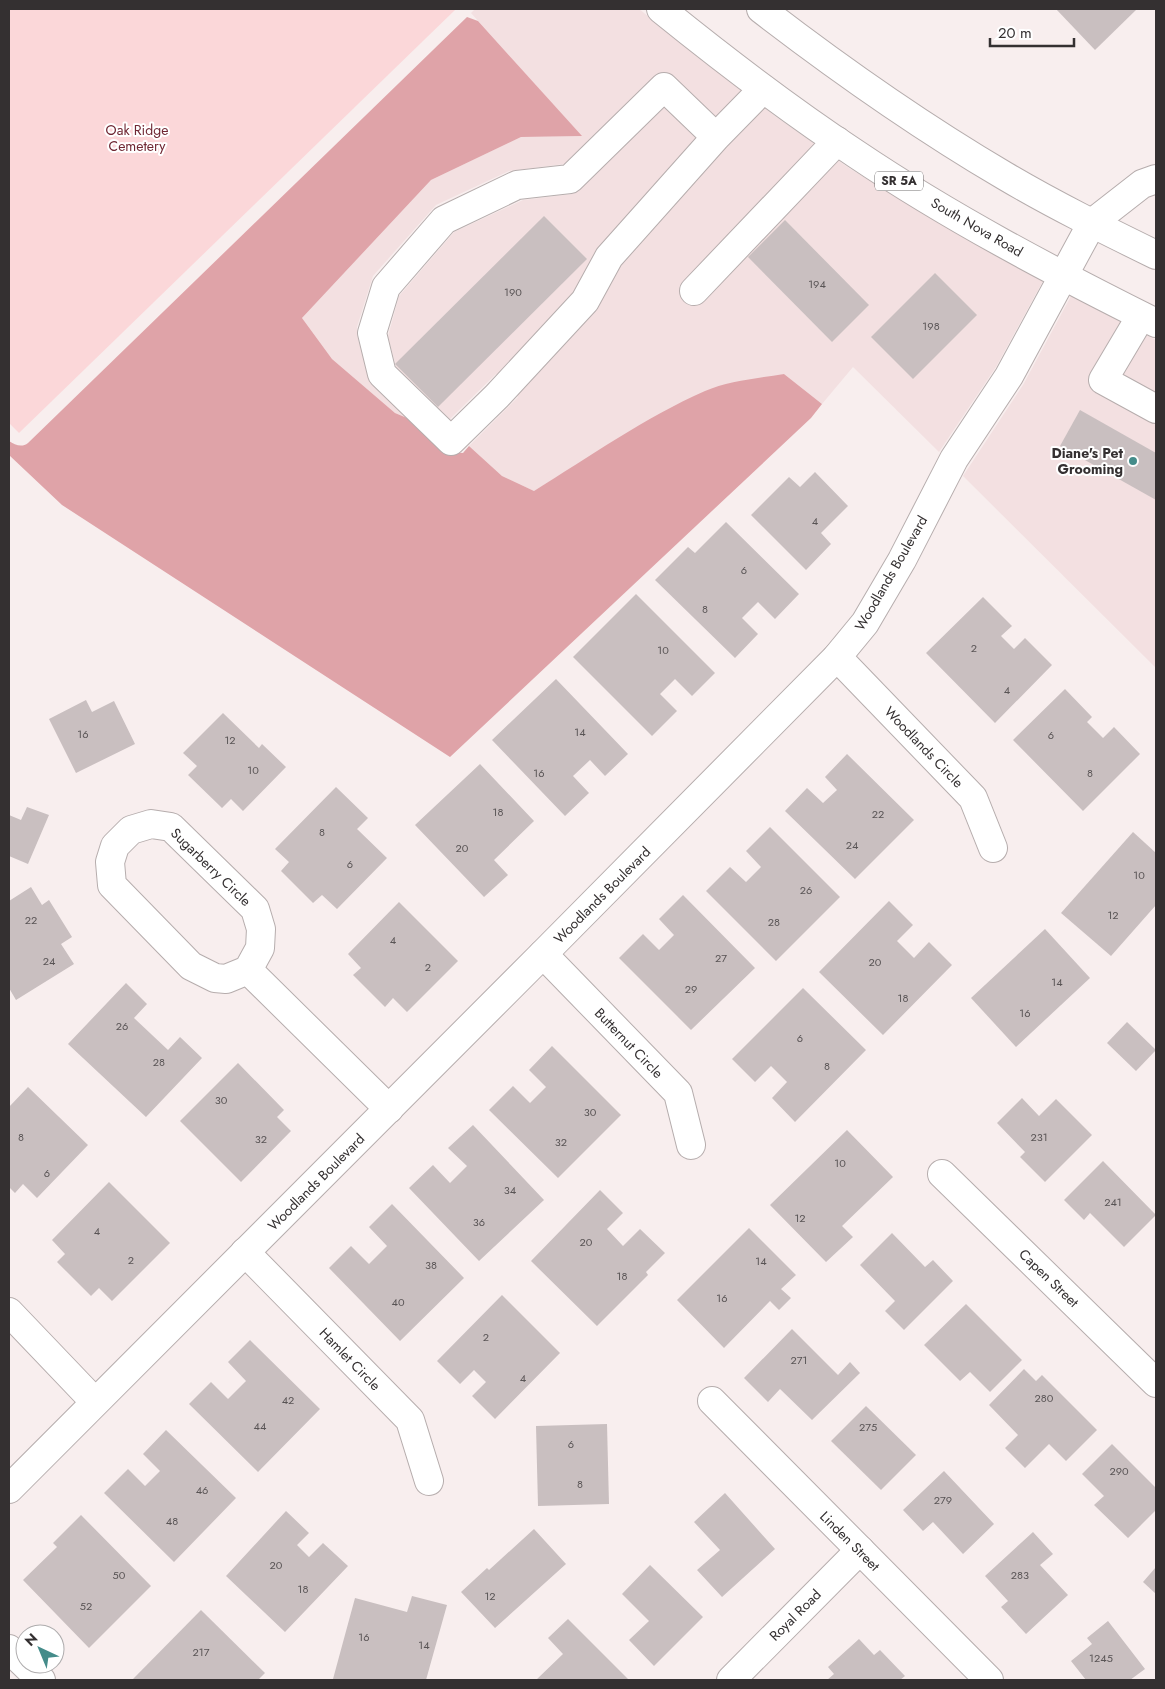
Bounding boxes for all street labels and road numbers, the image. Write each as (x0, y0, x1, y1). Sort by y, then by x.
road number: SR 5A (875, 172, 923, 190)
street label: South Nova Road (927, 193, 1027, 261)
street label: Woodlands Boulevard (850, 512, 932, 634)
street label: Woodlands Circle (880, 702, 968, 792)
street label: Sugarberry Circle (166, 823, 256, 911)
street label: Woodlands Boulevard (549, 842, 655, 948)
street label: Butternut Circle (590, 1003, 668, 1083)
street label: Woodlands Boulevard (263, 1129, 369, 1235)
street label: Capen Street (1015, 1244, 1084, 1312)
street label: Hamlet Circle (315, 1323, 385, 1395)
street label: Linden Street (816, 1507, 885, 1576)
street label: Royal Road (765, 1585, 825, 1645)

